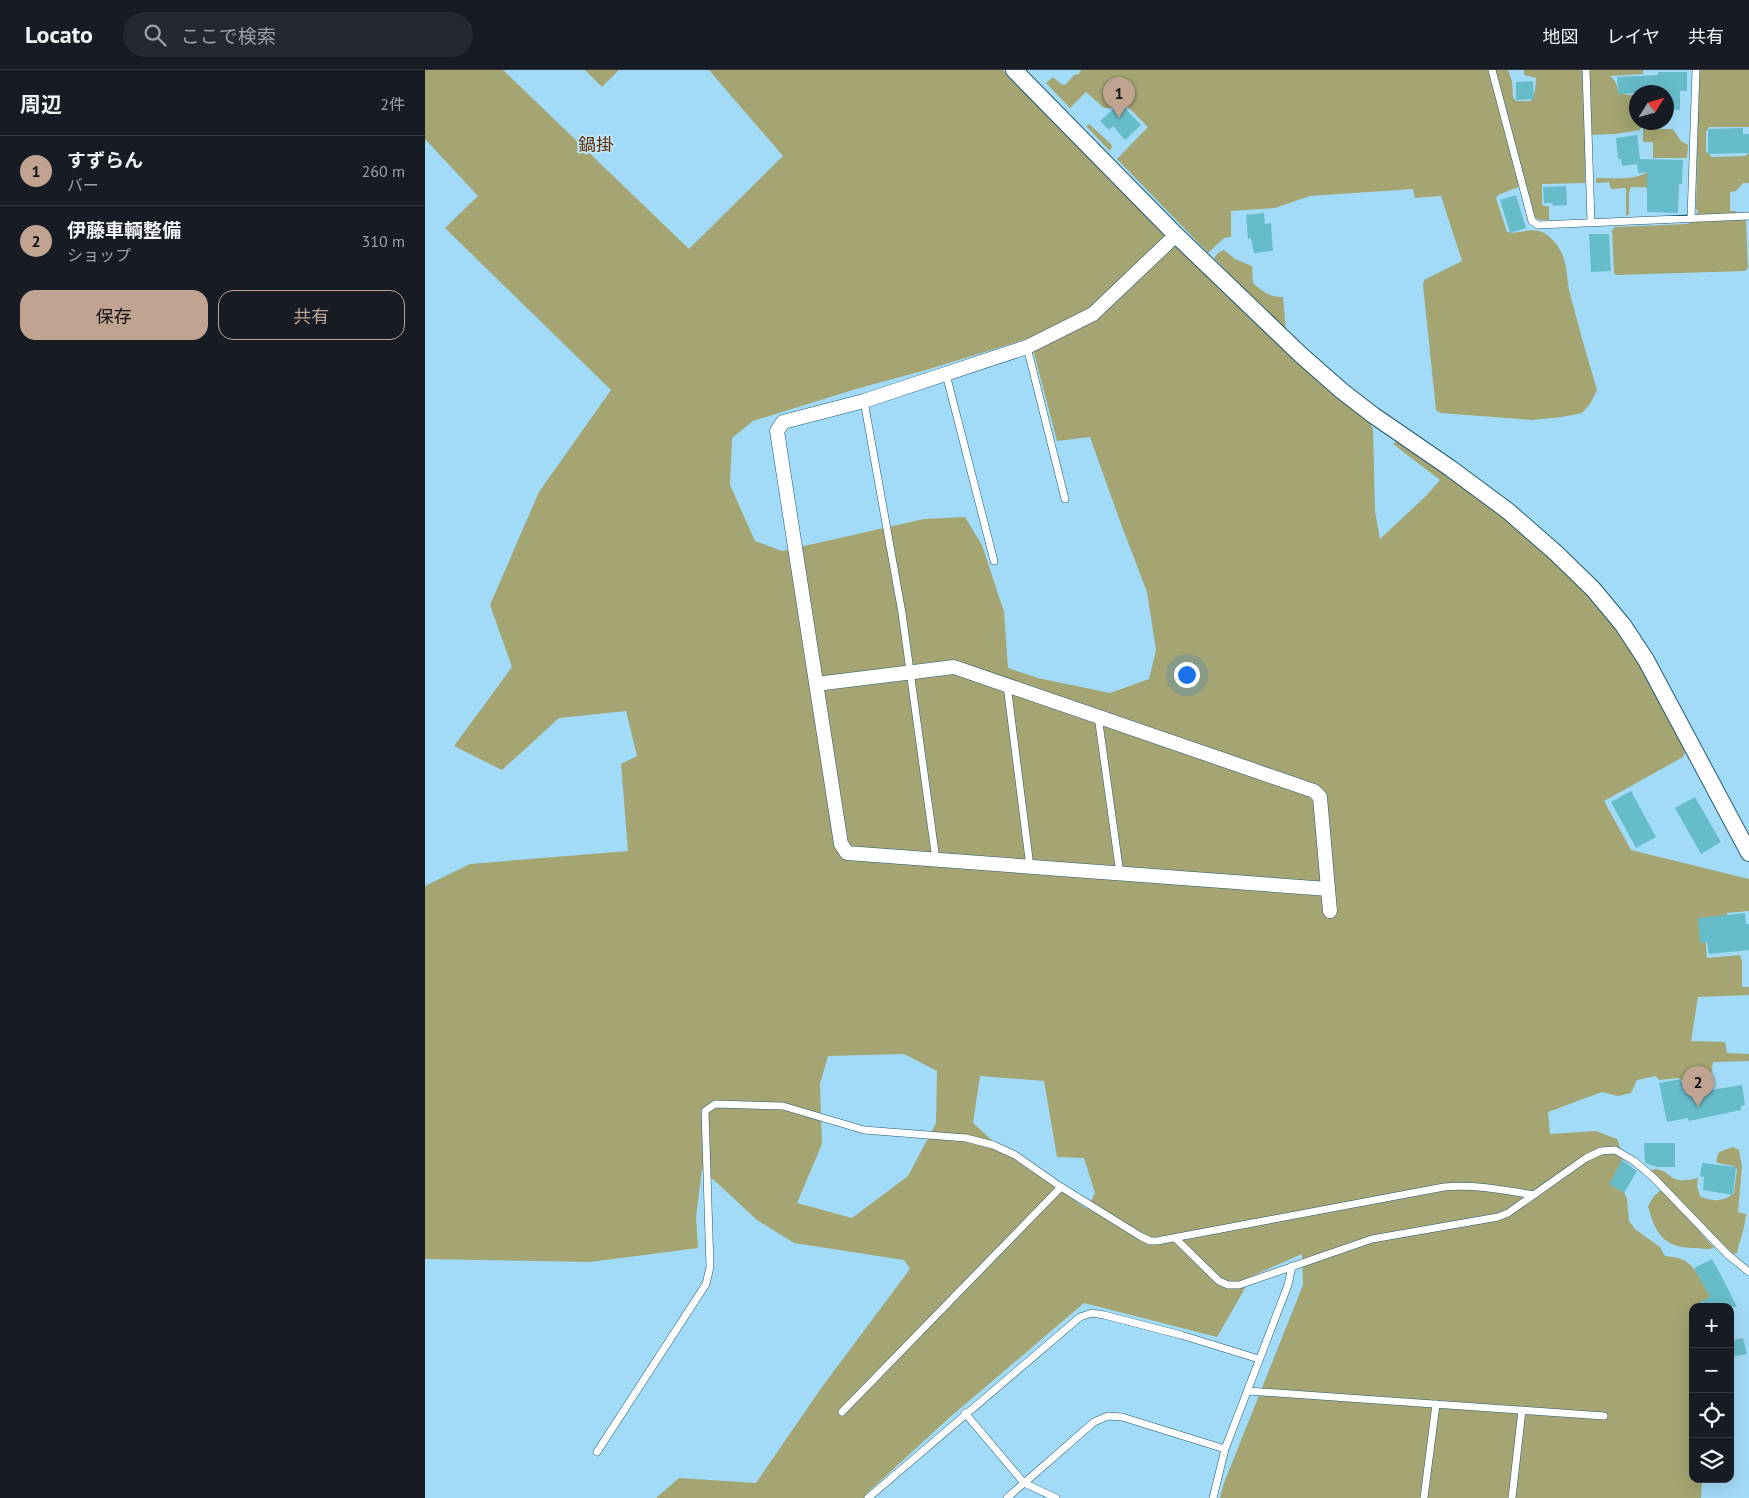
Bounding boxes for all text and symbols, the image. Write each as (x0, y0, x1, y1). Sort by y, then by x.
search box (123, 12, 473, 57)
text: Locato (25, 19, 93, 50)
icon: search (141, 21, 169, 49)
text: ここで検索 (181, 24, 276, 48)
text: 地図 (1543, 25, 1579, 48)
text: レイヤ (1607, 25, 1660, 48)
text: 共有 (1688, 25, 1724, 48)
pin: 1 (1103, 77, 1135, 118)
north arrow (1629, 85, 1674, 130)
text: 周辺 (20, 91, 62, 118)
text: 2件 (380, 94, 405, 114)
district label: 鍋掛 (578, 133, 614, 156)
text: すずらん (67, 148, 143, 172)
text: 1 (31, 161, 41, 181)
text: 260 m (362, 161, 405, 181)
text: バー (67, 175, 99, 195)
text: 伊藤車輌整備 (67, 218, 181, 242)
text: 2 (31, 231, 41, 251)
text: 310 m (362, 231, 405, 251)
text: ショップ (67, 245, 131, 265)
button: 保存 (20, 290, 208, 340)
button: 共有 (218, 290, 405, 340)
your location (1174, 662, 1200, 688)
pin: 2 (1682, 1066, 1714, 1107)
map controls (1689, 1303, 1734, 1483)
button: + (1689, 1303, 1734, 1348)
button: − (1689, 1348, 1734, 1393)
button: locate (1689, 1393, 1734, 1438)
button: layers (1689, 1438, 1734, 1483)

